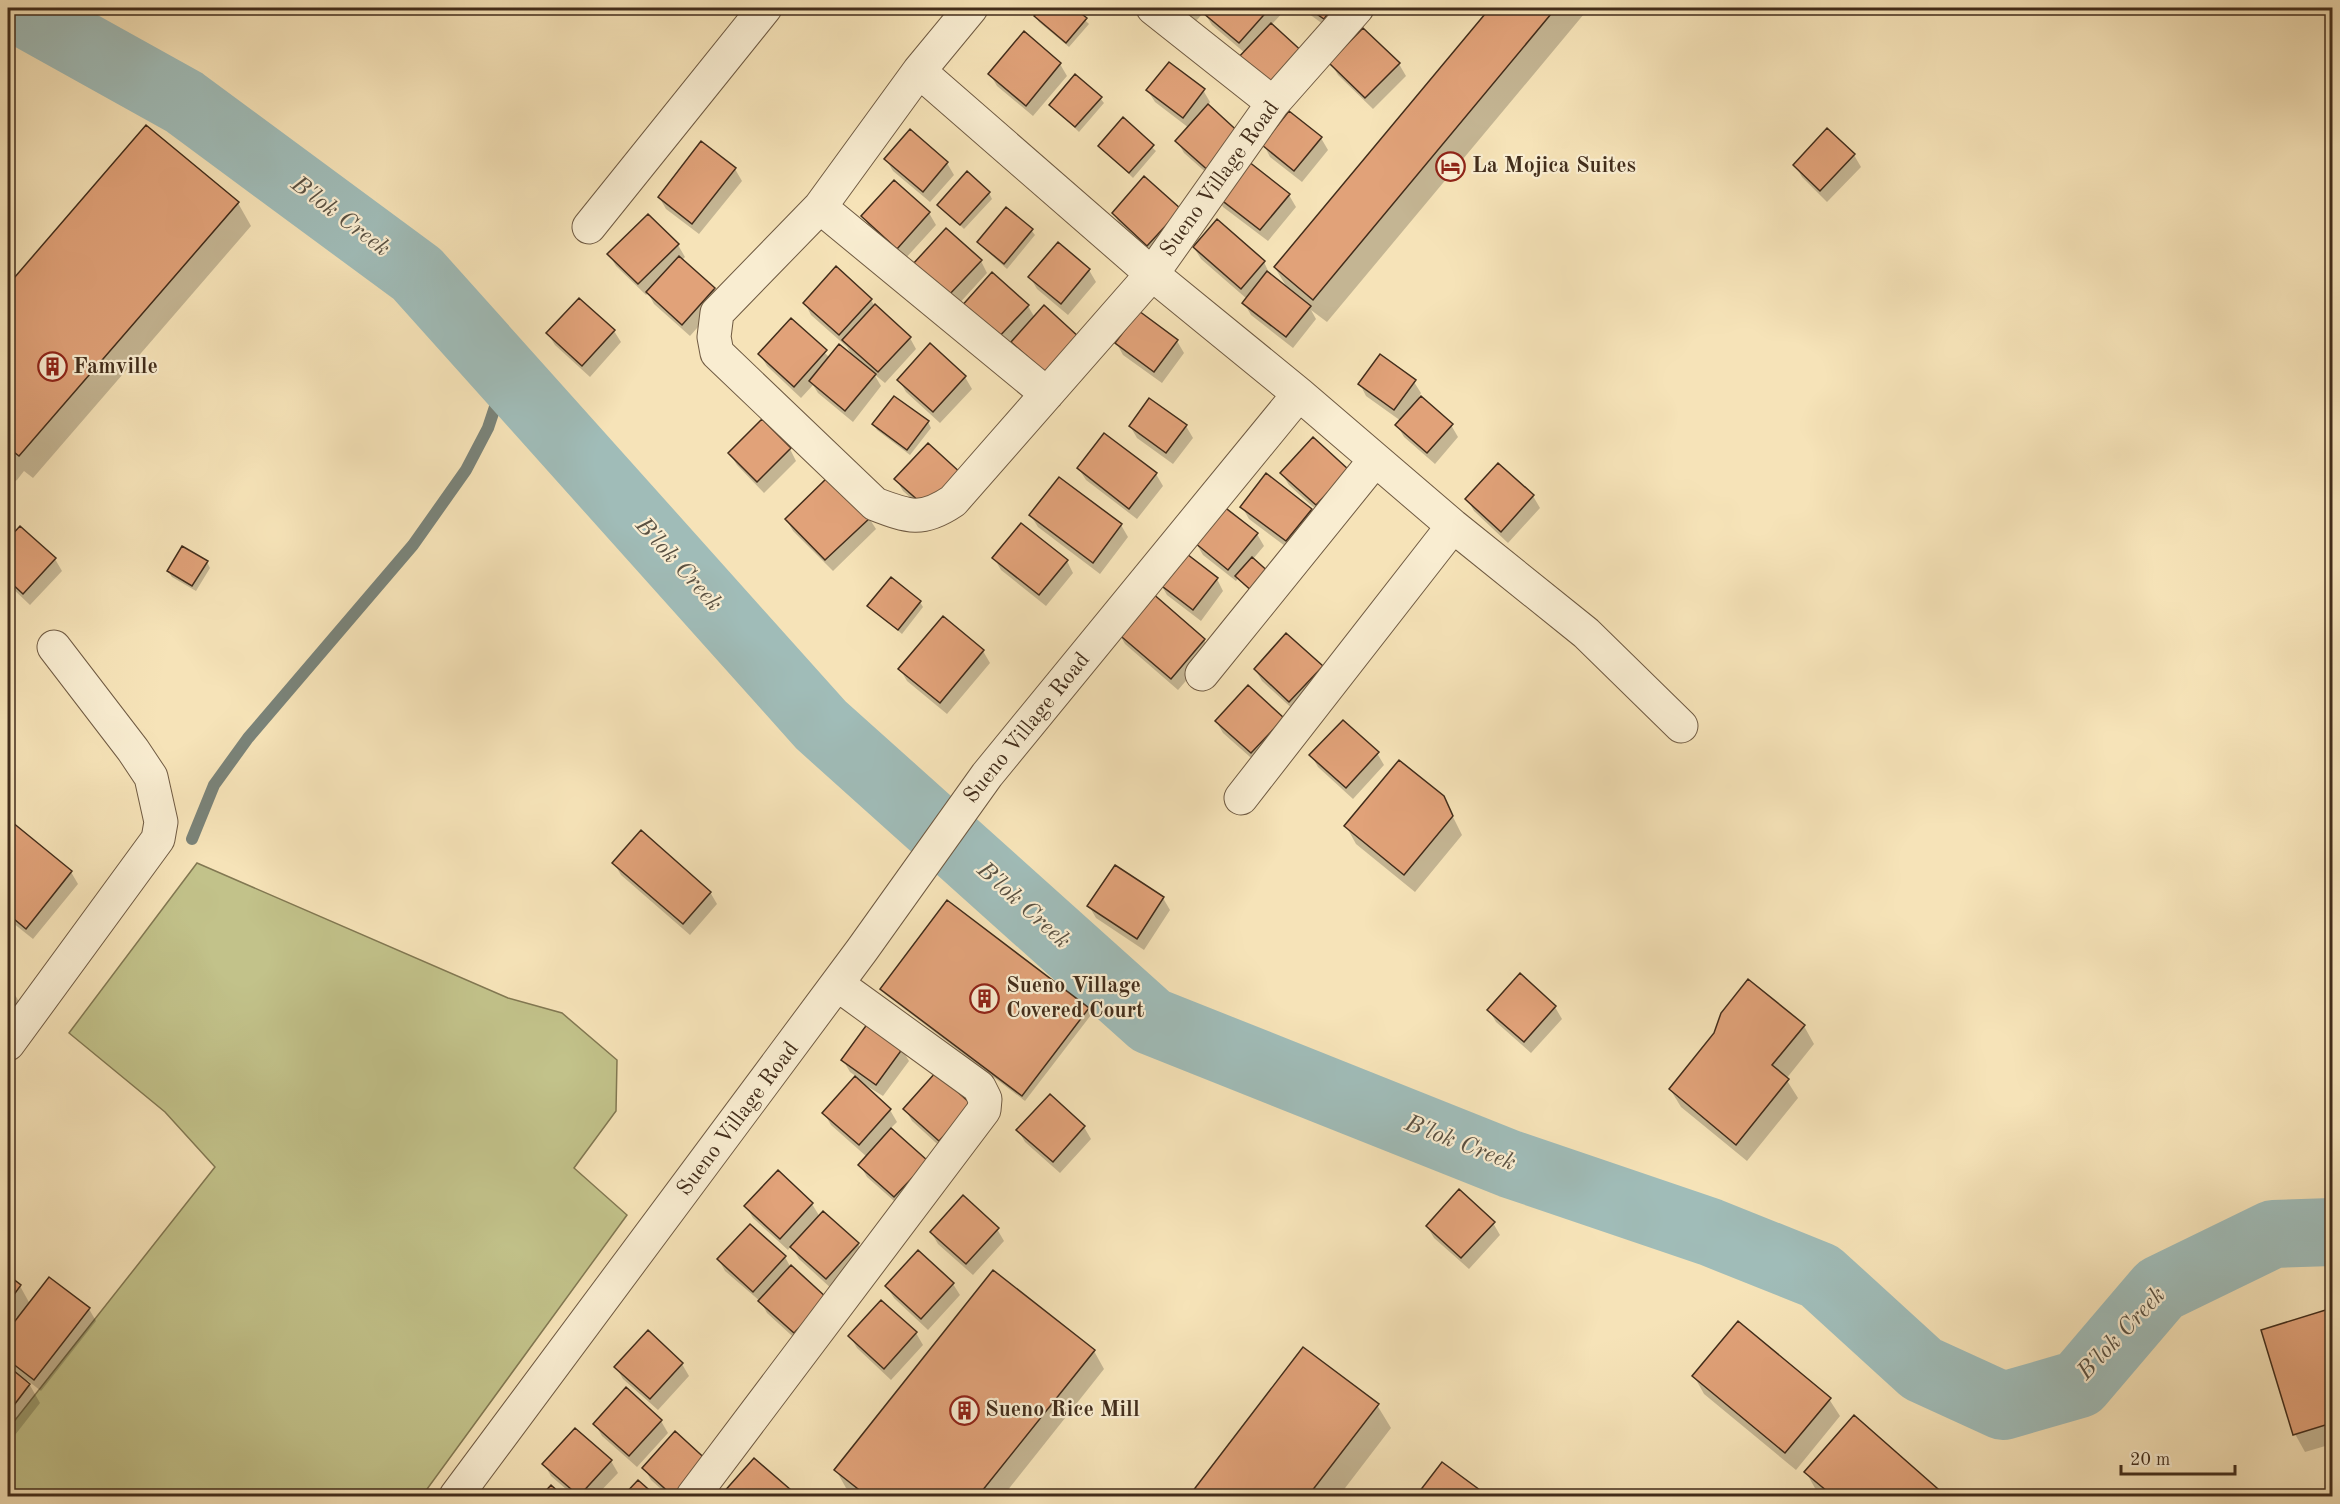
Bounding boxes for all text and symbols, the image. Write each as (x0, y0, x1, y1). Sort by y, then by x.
street label: Sueno Village Road (1156, 97, 1284, 261)
hotel icon: La Mojica Suites (1435, 150, 1467, 182)
place label: La Mojica Suites (1472, 155, 1636, 177)
water label: B'lok Creek (285, 172, 394, 262)
building icon: Famville (36, 351, 68, 383)
place label: Famville (73, 356, 158, 378)
water label: B'lok Creek (629, 513, 726, 616)
street label: Sueno Village Road (960, 649, 1094, 807)
water label: B'lok Creek (971, 857, 1074, 954)
place label: Sueno Village Covered Court (1006, 975, 1144, 1022)
building icon: Sueno Village Covered Court (969, 983, 1001, 1015)
street label: Sueno Village Road (673, 1038, 803, 1200)
water label: B'lok Creek (1400, 1112, 1519, 1176)
water label: B'lok Creek (2073, 1283, 2171, 1386)
building icon: Sueno Rice Mill (948, 1394, 980, 1426)
place label: Sueno Rice Mill (985, 1399, 1140, 1421)
scale bar (2121, 1438, 2235, 1476)
text: 20 m (2130, 1451, 2170, 1469)

